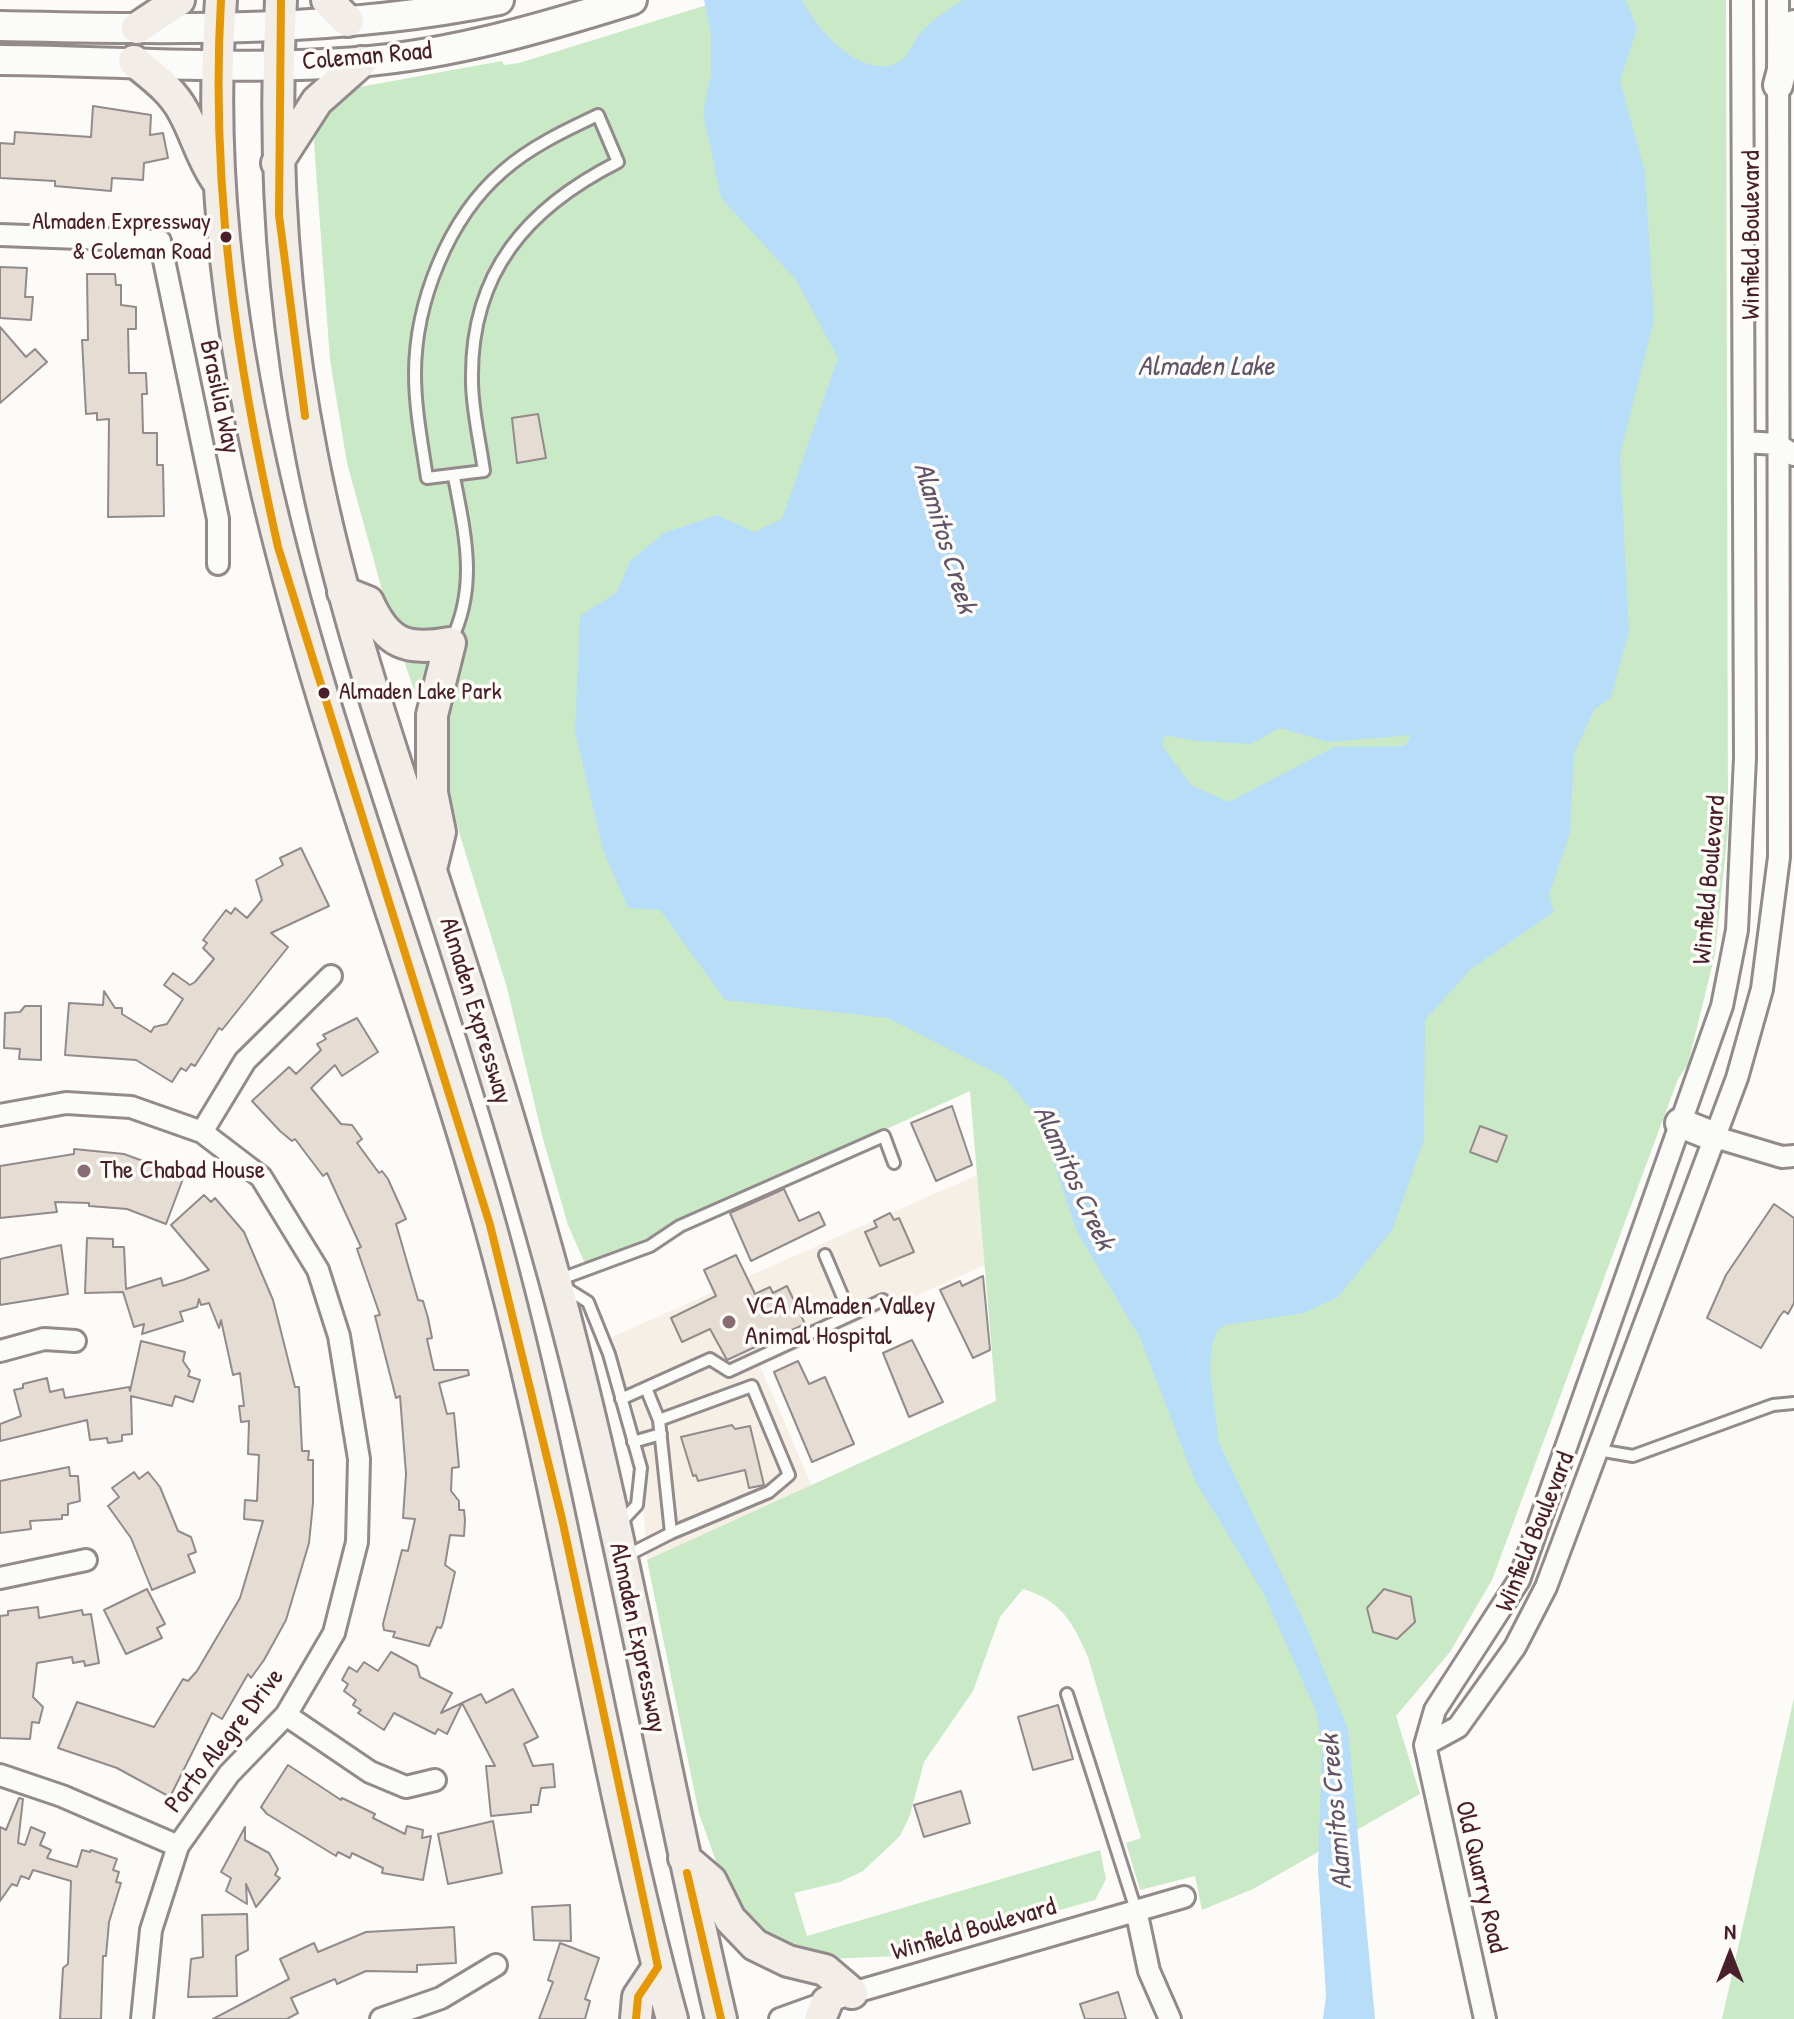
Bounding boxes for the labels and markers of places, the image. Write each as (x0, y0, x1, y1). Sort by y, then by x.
place label: Almaden Expressway & Coleman Road (32, 209, 211, 265)
marker: Almaden Expressway & Coleman Road (218, 229, 234, 245)
place label: Almaden Lake Park (339, 679, 502, 707)
marker: Almaden Lake Park (316, 685, 332, 701)
place label: The Chabad House (100, 1155, 265, 1187)
marker: The Chabad House (75, 1162, 93, 1180)
place label: VCA Almaden Valley Animal Hospital (745, 1291, 936, 1352)
marker: VCA Almaden Valley Animal Hospital (720, 1313, 738, 1331)

